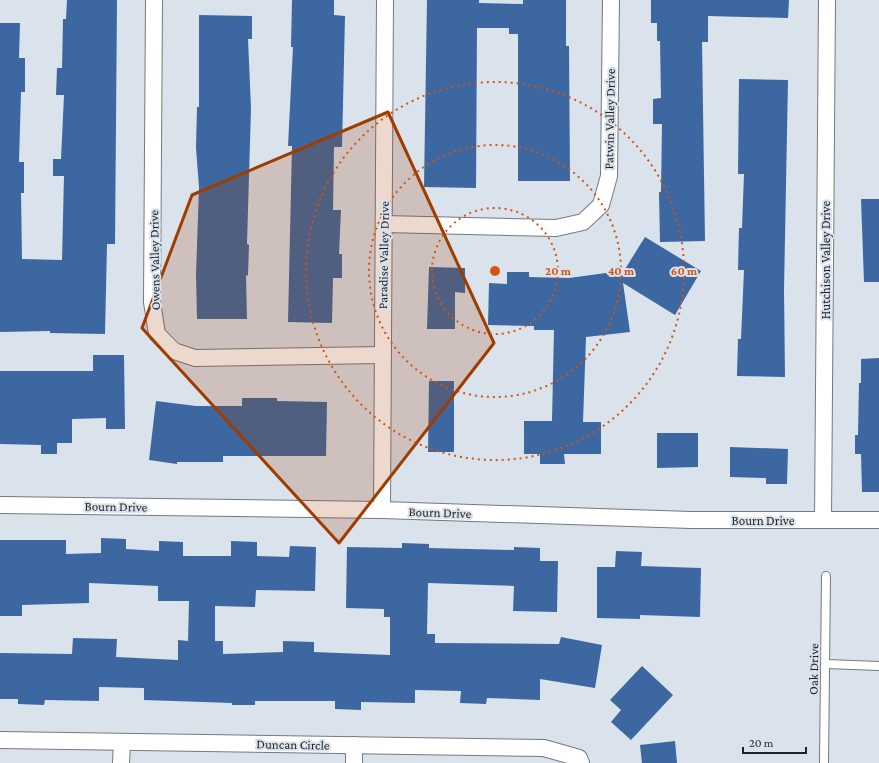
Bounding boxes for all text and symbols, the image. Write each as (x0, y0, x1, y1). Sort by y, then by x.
street label: Patwin Valley Drive (601, 68, 618, 170)
street label: Paradise Valley Drive (375, 200, 392, 309)
street label: Hutchison Valley Drive (818, 201, 833, 319)
street label: Owens Valley Drive (146, 209, 163, 310)
centre of rings (488, 264, 502, 278)
text: 20 m (545, 264, 572, 278)
text: 40 m (608, 264, 635, 278)
text: 60 m (671, 264, 698, 278)
street label: Bourn Drive (84, 498, 148, 515)
street label: Bourn Drive (408, 504, 472, 521)
street label: Bourn Drive (732, 513, 795, 528)
street label: Oak Drive (806, 643, 821, 695)
scale bar (743, 729, 806, 755)
street label: Duncan Circle (256, 736, 330, 753)
text: 20 m (749, 736, 774, 750)

